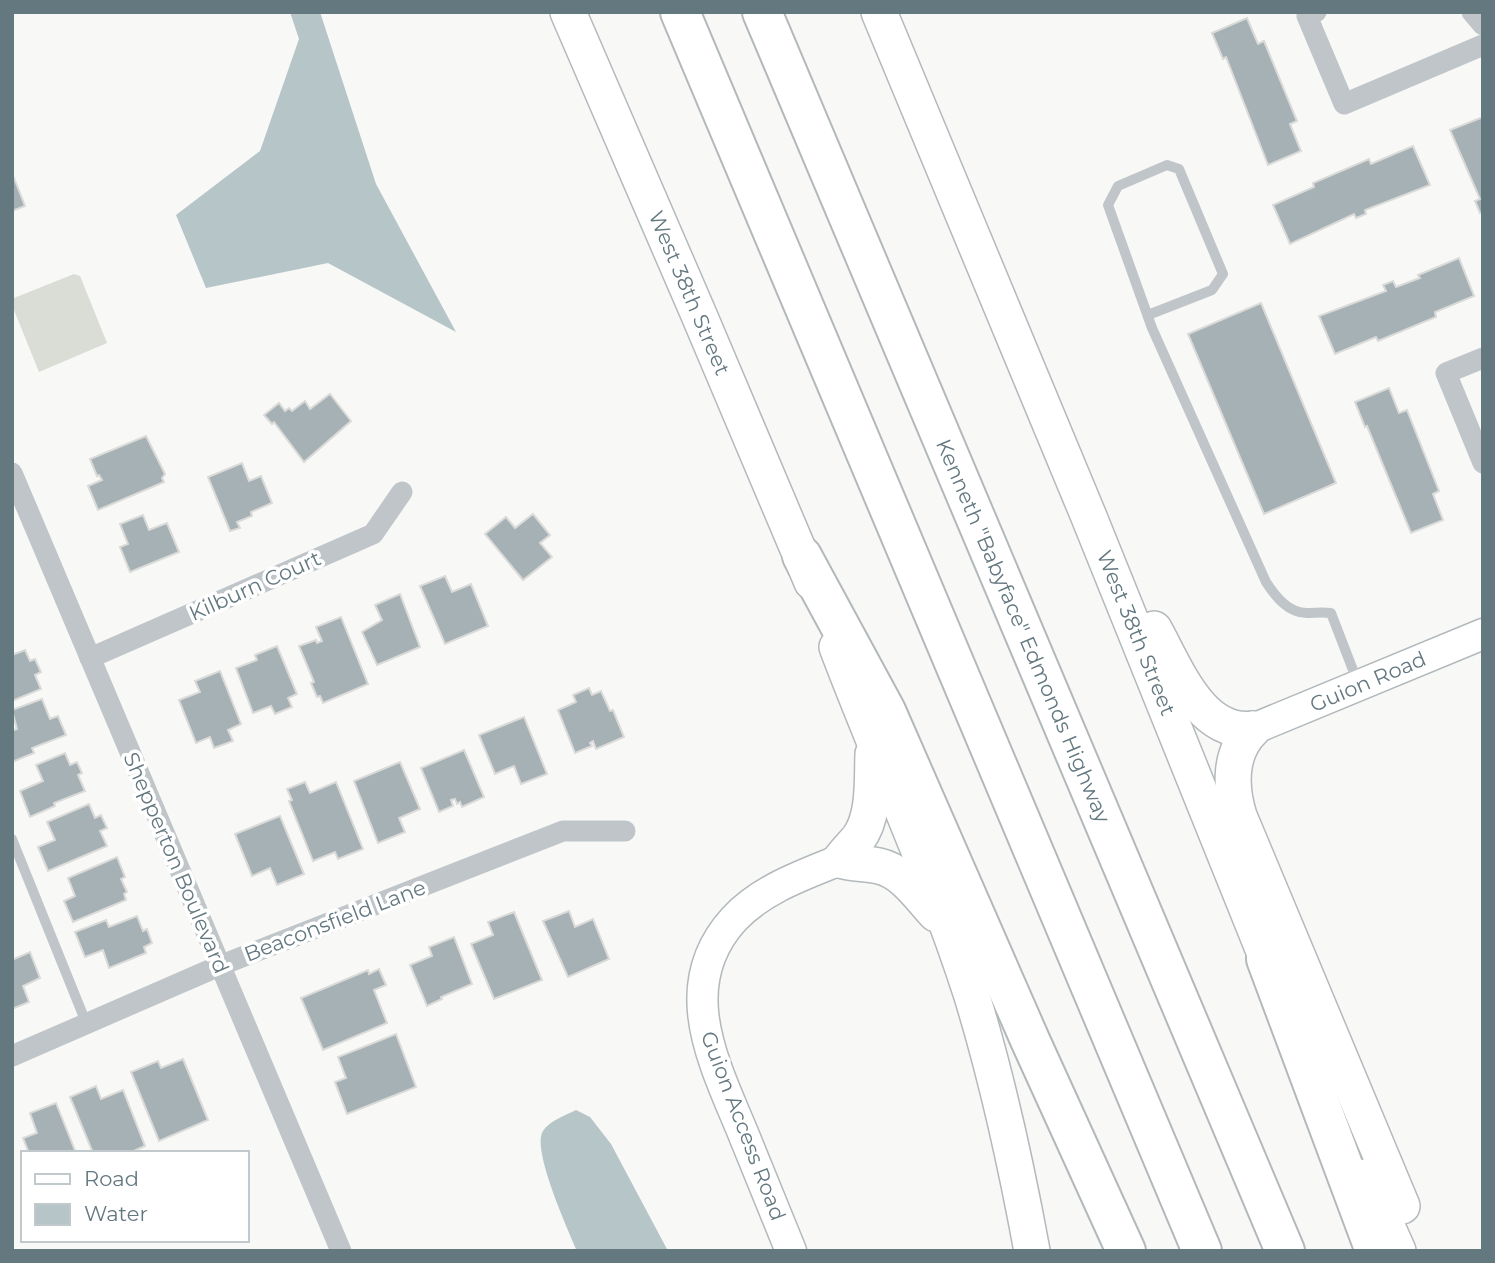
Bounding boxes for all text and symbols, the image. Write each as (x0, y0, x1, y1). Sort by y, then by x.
street label: West 38th Street (644, 207, 735, 379)
street label: Kenneth "Babyface" Edmonds Highway (931, 435, 1116, 827)
street label: Kilburn Court (185, 545, 325, 626)
street label: West 38th Street (1092, 546, 1181, 719)
street label: Guion Road (1306, 646, 1430, 717)
street label: Shepperton Boulevard (119, 749, 234, 977)
street label: Beaconsfield Lane (241, 874, 429, 967)
street label: Guion Access Road (696, 1028, 791, 1224)
legend (21, 1151, 248, 1242)
text: Road (84, 1166, 139, 1191)
text: Water (84, 1201, 148, 1226)

